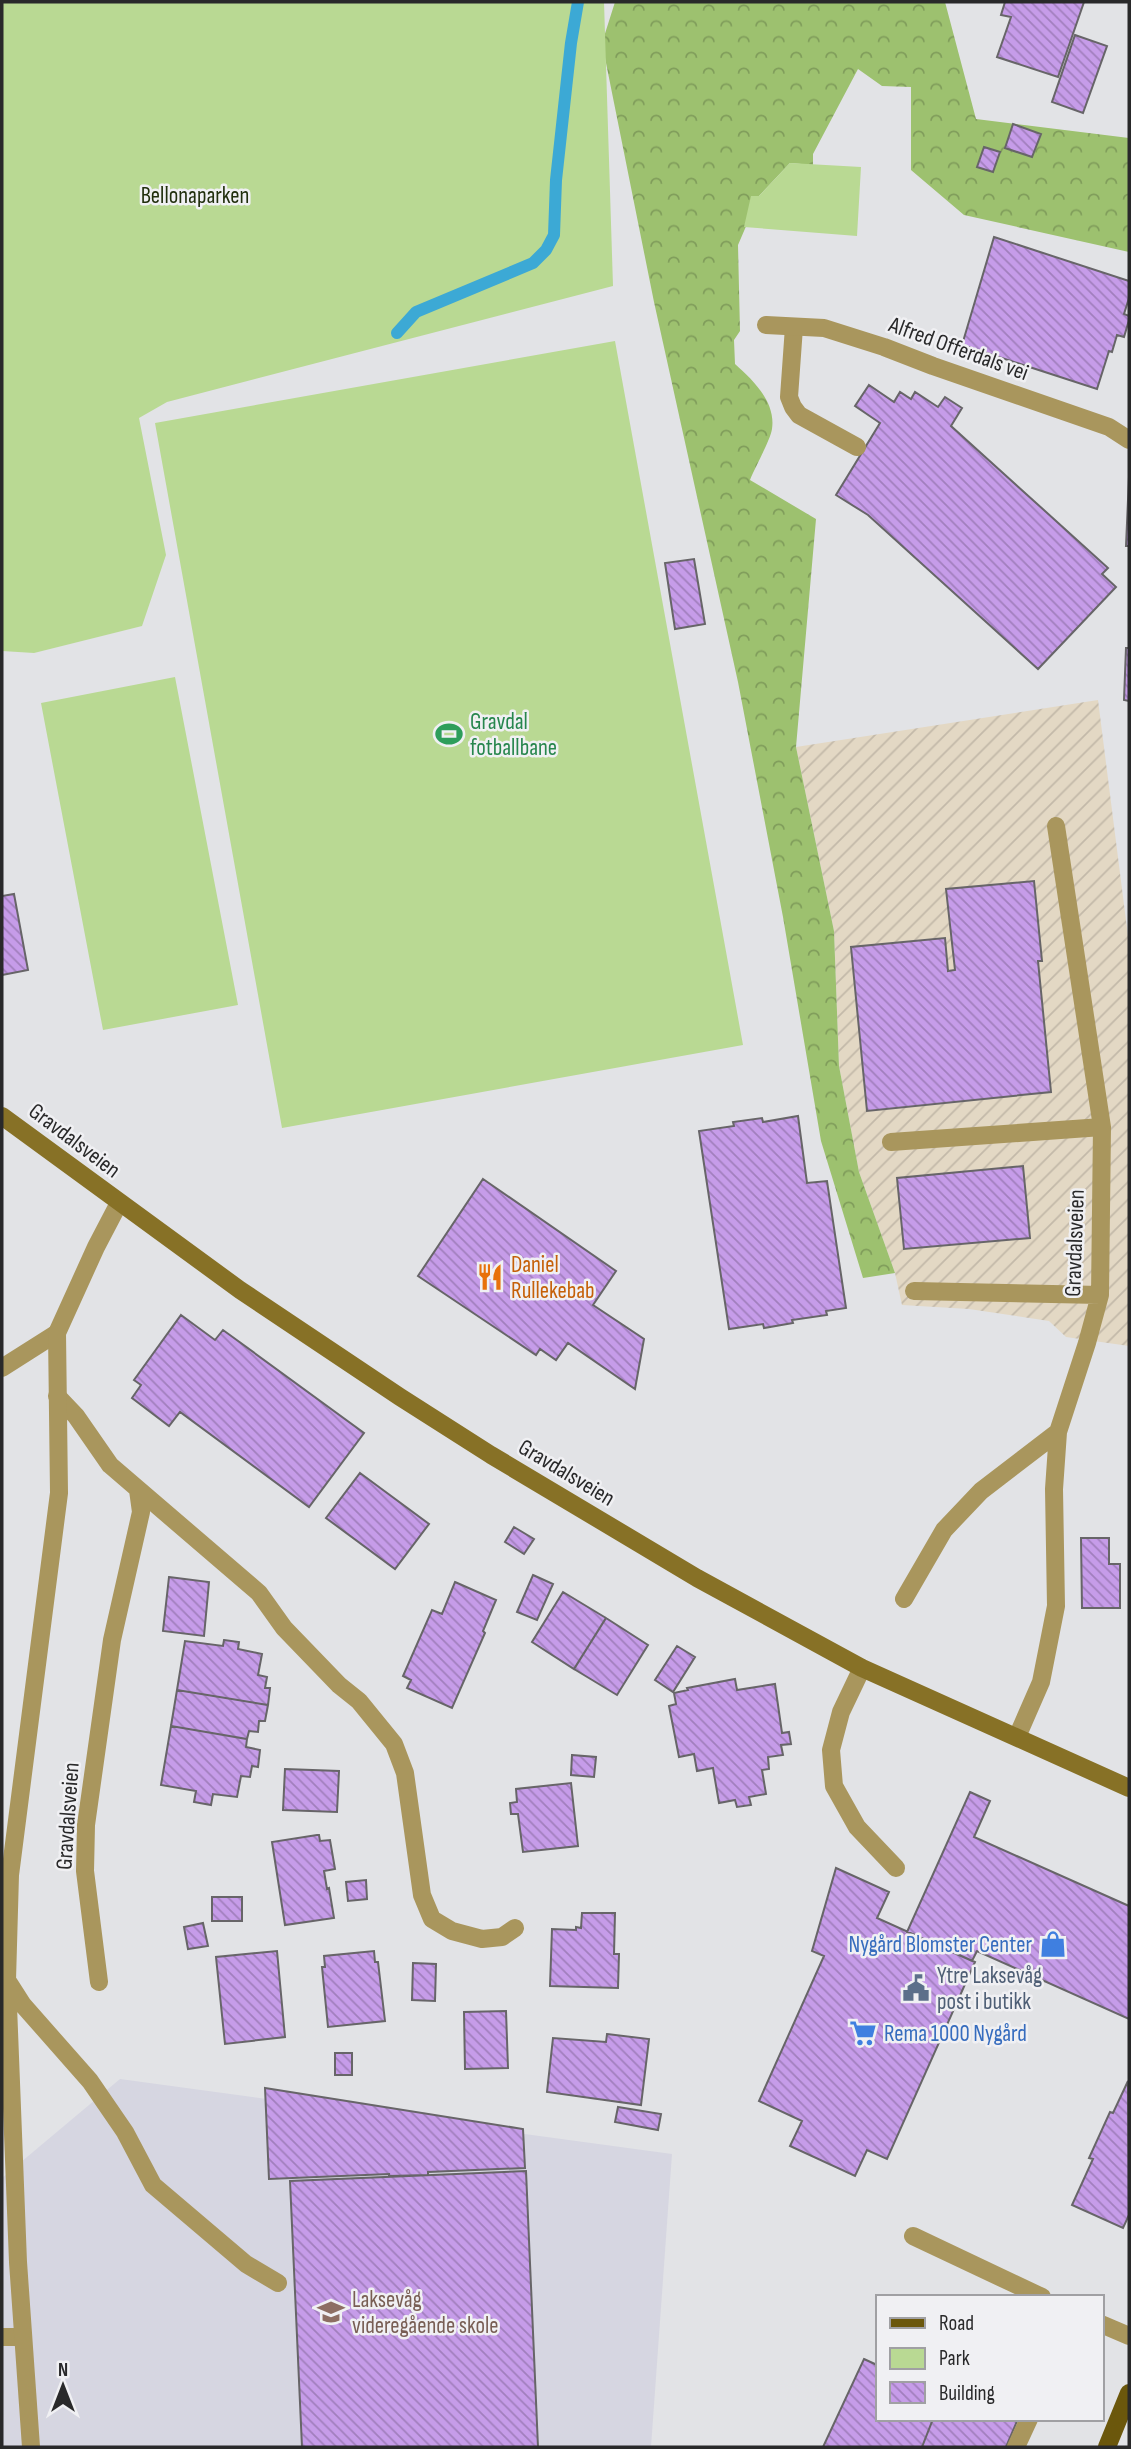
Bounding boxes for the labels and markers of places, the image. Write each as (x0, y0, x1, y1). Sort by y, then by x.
place label: Gravdal fotballbane (470, 708, 557, 762)
sports icon: Gravdal fotballbane (434, 719, 464, 749)
place label: Daniel Rullekebab (511, 1251, 595, 1305)
restaurant icon: Daniel Rullekebab (475, 1262, 505, 1292)
shop icon: Nygård Blomster Center (1038, 1929, 1068, 1959)
place label: Nygård Blomster Center (848, 1931, 1032, 1959)
place label: Ytre Laksevåg post i butikk (937, 1962, 1042, 2016)
public building icon: Ytre Laksevåg post i butikk (901, 1973, 931, 2003)
supermarket icon: Rema 1000 Nygård (848, 2018, 878, 2048)
place label: Rema 1000 Nygård (884, 2020, 1027, 2048)
place label: Laksevåg videregående skole (352, 2286, 499, 2340)
school or university icon: Laksevåg videregående skole (316, 2297, 346, 2327)

